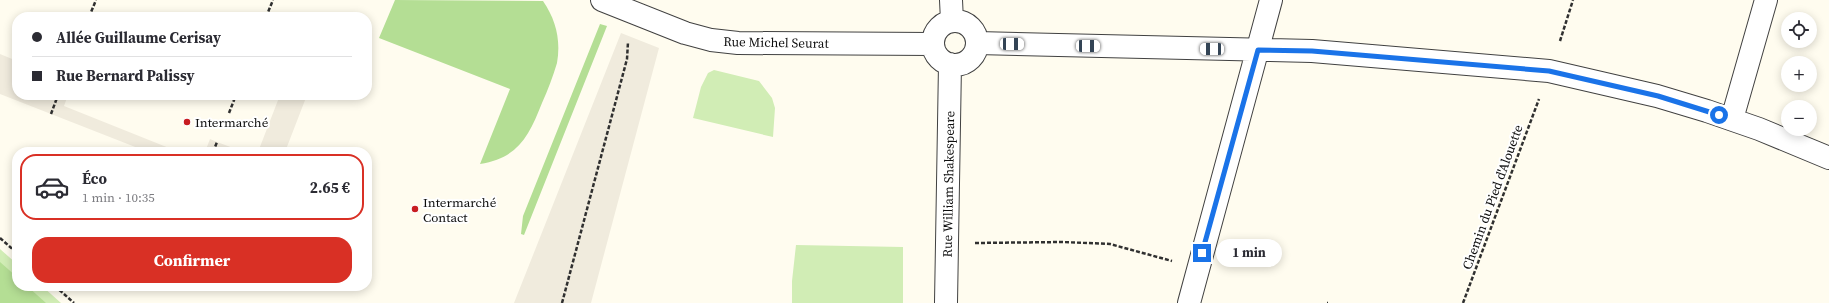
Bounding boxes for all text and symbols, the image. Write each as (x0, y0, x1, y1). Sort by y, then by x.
map controls (1781, 12, 1817, 136)
button: locate (1781, 12, 1817, 48)
text: Allée Guillaume Cerisay (56, 27, 221, 48)
street label: Rue Michel Seurat (723, 33, 830, 52)
car (1000, 38, 1024, 50)
car (1076, 40, 1100, 52)
car (1200, 43, 1224, 55)
button: + (1781, 56, 1817, 92)
text: Rue Bernard Palissy (56, 65, 195, 86)
button: − (1781, 100, 1817, 136)
route start (1710, 106, 1728, 124)
street label: Rue William Shakespeare (939, 110, 958, 257)
place label: Intermarché (195, 114, 269, 131)
marker: Intermarché (182, 117, 192, 127)
street label: Chemin du Pied d'Alouette (1458, 122, 1527, 272)
text: Éco (82, 168, 107, 189)
icon: car (34, 169, 70, 205)
text: 2.65 € (310, 177, 350, 198)
text: 1 min · 10:35 (82, 189, 155, 206)
place label: Intermarché Contact (423, 194, 497, 226)
marker: Intermarché Contact (410, 204, 420, 214)
button: Confirmer (32, 237, 352, 283)
callout: 1 min (1216, 239, 1282, 267)
route end (1193, 244, 1211, 262)
text: 1 min (1232, 244, 1266, 261)

